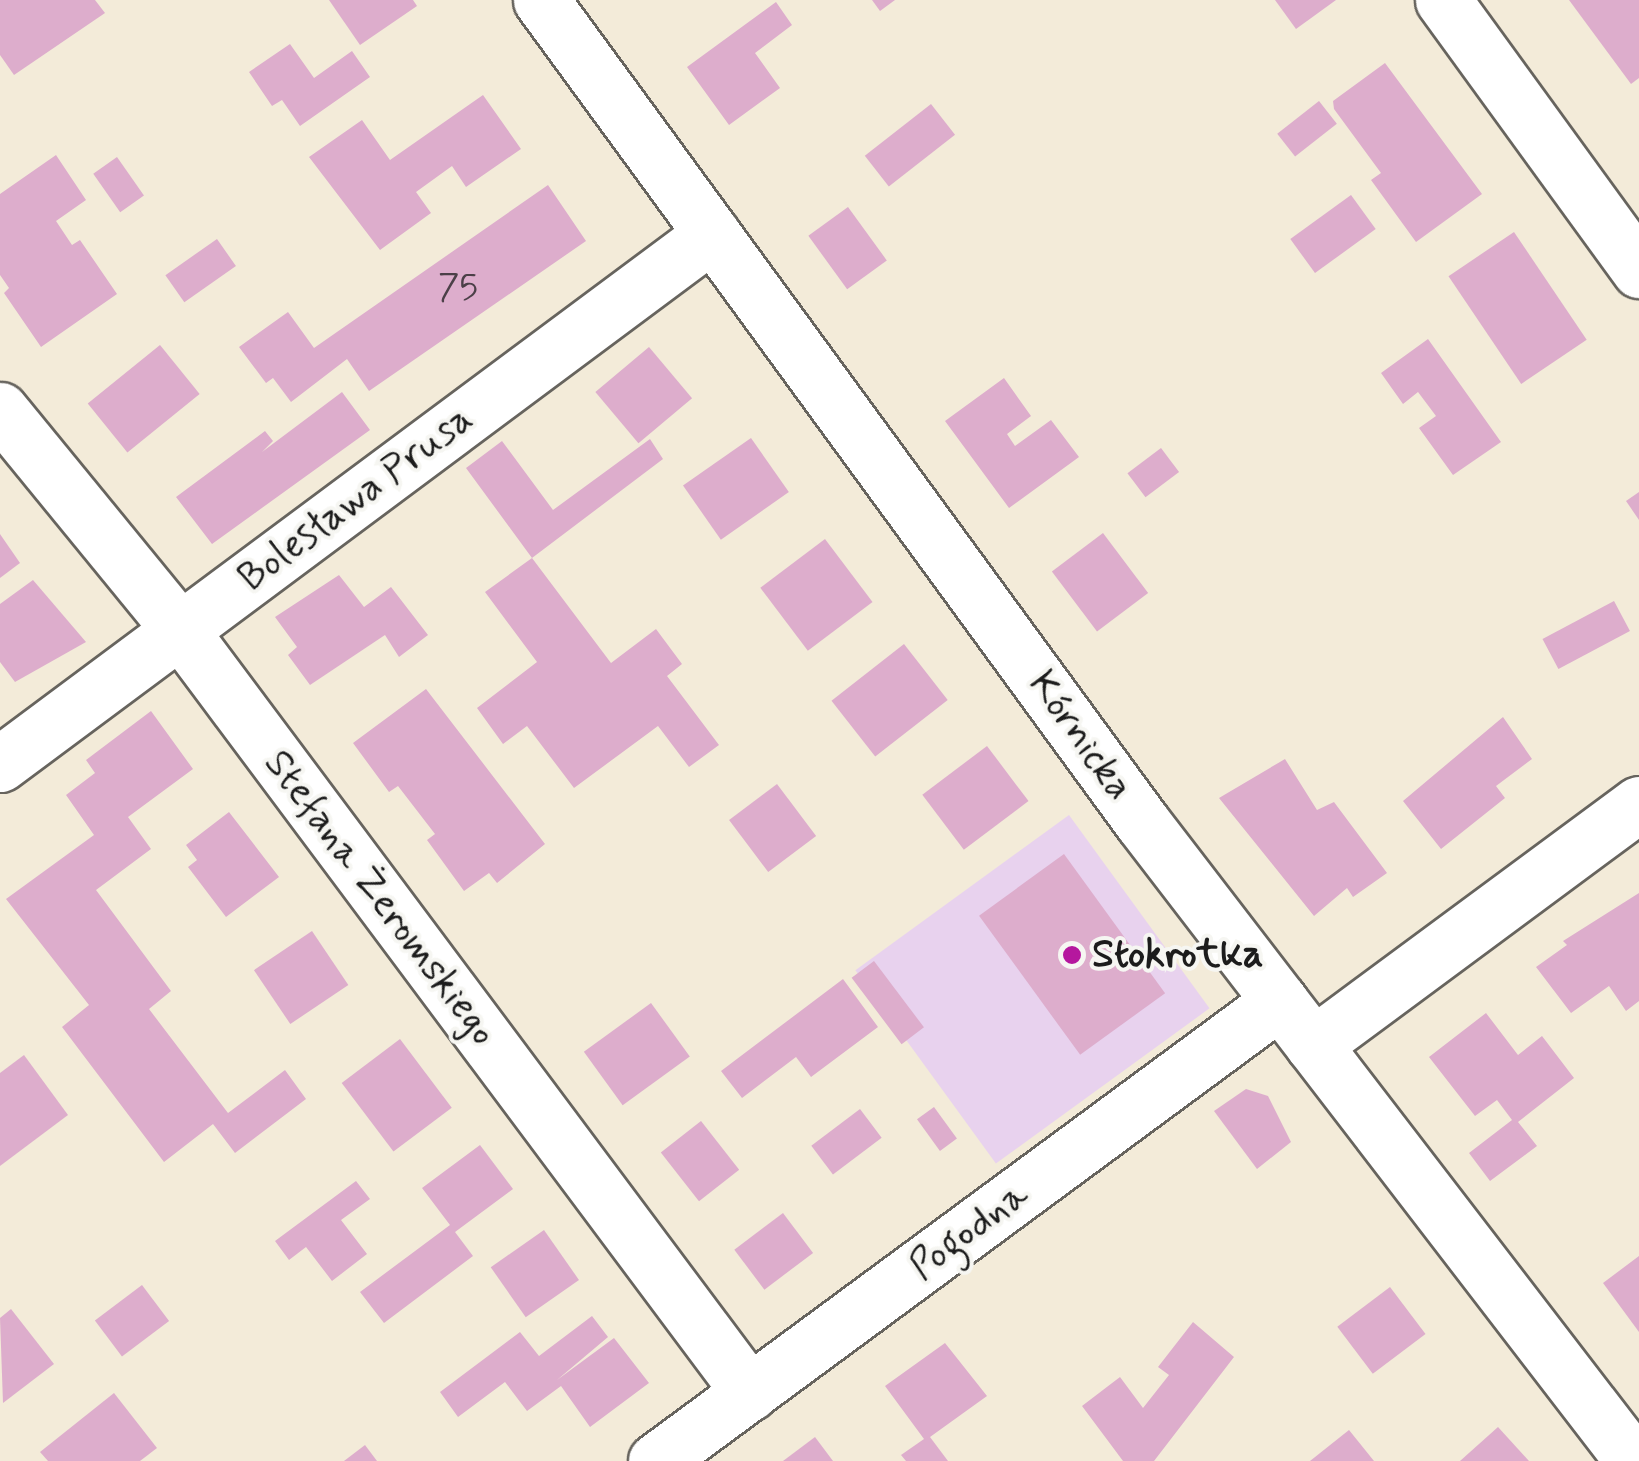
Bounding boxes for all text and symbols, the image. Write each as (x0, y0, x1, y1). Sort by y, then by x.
house number: 75 (438, 267, 478, 309)
street label: Bolesława Prusa (232, 397, 480, 601)
street label: Kórnicka (1017, 662, 1143, 810)
street label: Stefana Żeromskiego (253, 741, 507, 1055)
place label: Stokrotka (1092, 931, 1263, 979)
marker: Stokrotka (1061, 944, 1083, 966)
street label: Pogodna (900, 1171, 1038, 1291)

